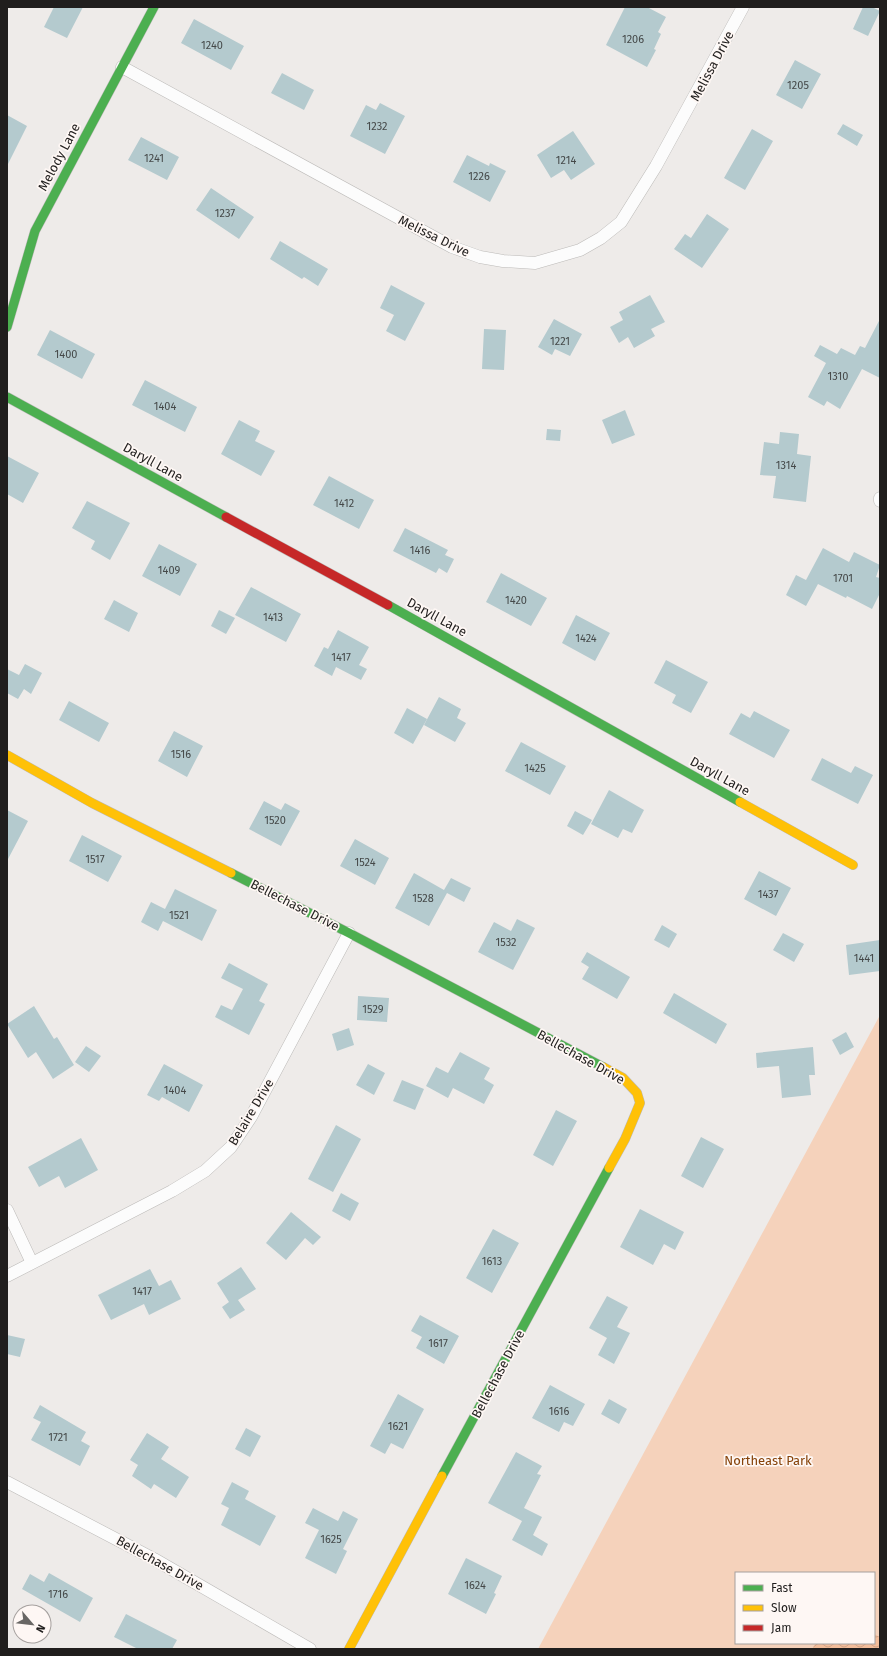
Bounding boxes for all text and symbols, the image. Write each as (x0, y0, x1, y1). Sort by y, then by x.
street label: Melissa Drive (687, 28, 737, 104)
house number: 1206 (622, 33, 644, 46)
house number: 1240 (201, 39, 223, 52)
house number: 1205 (787, 79, 809, 92)
house number: 1232 (367, 120, 387, 133)
street label: Melody Lane (35, 121, 83, 193)
house number: 1241 (144, 152, 164, 165)
house number: 1214 (556, 154, 576, 167)
house number: 1226 (468, 170, 490, 183)
house number: 1237 (215, 207, 235, 220)
street label: Melissa Drive (396, 212, 472, 260)
house number: 1221 (550, 335, 570, 348)
house number: 1400 (55, 348, 77, 361)
house number: 1310 (828, 370, 848, 383)
house number: 1404 (154, 400, 176, 413)
street label: Daryll Lane (121, 439, 185, 485)
house number: 1314 (776, 459, 796, 472)
house number: 1412 (334, 497, 354, 510)
house number: 1416 (410, 544, 430, 557)
house number: 1409 (158, 564, 180, 577)
house number: 1701 (833, 572, 853, 585)
street label: Daryll Lane (405, 594, 469, 640)
house number: 1420 (505, 594, 527, 607)
house number: 1413 (263, 611, 283, 624)
house number: 1424 (575, 632, 597, 645)
house number: 1417 (331, 651, 351, 664)
house number: 1516 (171, 748, 191, 761)
street label: Daryll Lane (688, 753, 752, 799)
house number: 1425 (524, 762, 546, 775)
house number: 1520 (264, 814, 286, 827)
house number: 1517 (85, 853, 105, 866)
house number: 1524 (354, 856, 376, 869)
street label: Bellechase Drive (248, 876, 342, 934)
house number: 1437 (758, 888, 778, 901)
house number: 1528 (412, 892, 434, 905)
house number: 1521 (169, 909, 189, 922)
house number: 1532 (495, 936, 517, 949)
house number: 1441 (854, 952, 874, 965)
house number: 1529 (362, 1003, 384, 1016)
street label: Bellechase Drive (535, 1027, 627, 1087)
street label: Belaire Drive (225, 1076, 277, 1148)
house number: 1404 (164, 1084, 186, 1097)
house number: 1613 (482, 1255, 502, 1268)
house number: 1417 (132, 1285, 152, 1298)
street label: Bellechase Drive (468, 1327, 528, 1421)
house number: 1617 (428, 1337, 448, 1350)
house number: 1616 (549, 1405, 569, 1418)
house number: 1621 (388, 1420, 408, 1433)
house number: 1721 (48, 1431, 68, 1444)
park label: Northeast Park (724, 1453, 812, 1468)
street label: Bellechase Drive (114, 1533, 206, 1593)
house number: 1625 (320, 1533, 342, 1546)
legend (735, 1572, 875, 1644)
house number: 1624 (464, 1579, 486, 1592)
text: Fast (771, 1581, 793, 1595)
house number: 1716 (48, 1588, 68, 1601)
text: Slow (771, 1601, 797, 1615)
north arrow (12, 1604, 52, 1644)
text: Jam (771, 1621, 791, 1635)
text: N (33, 1622, 48, 1635)

